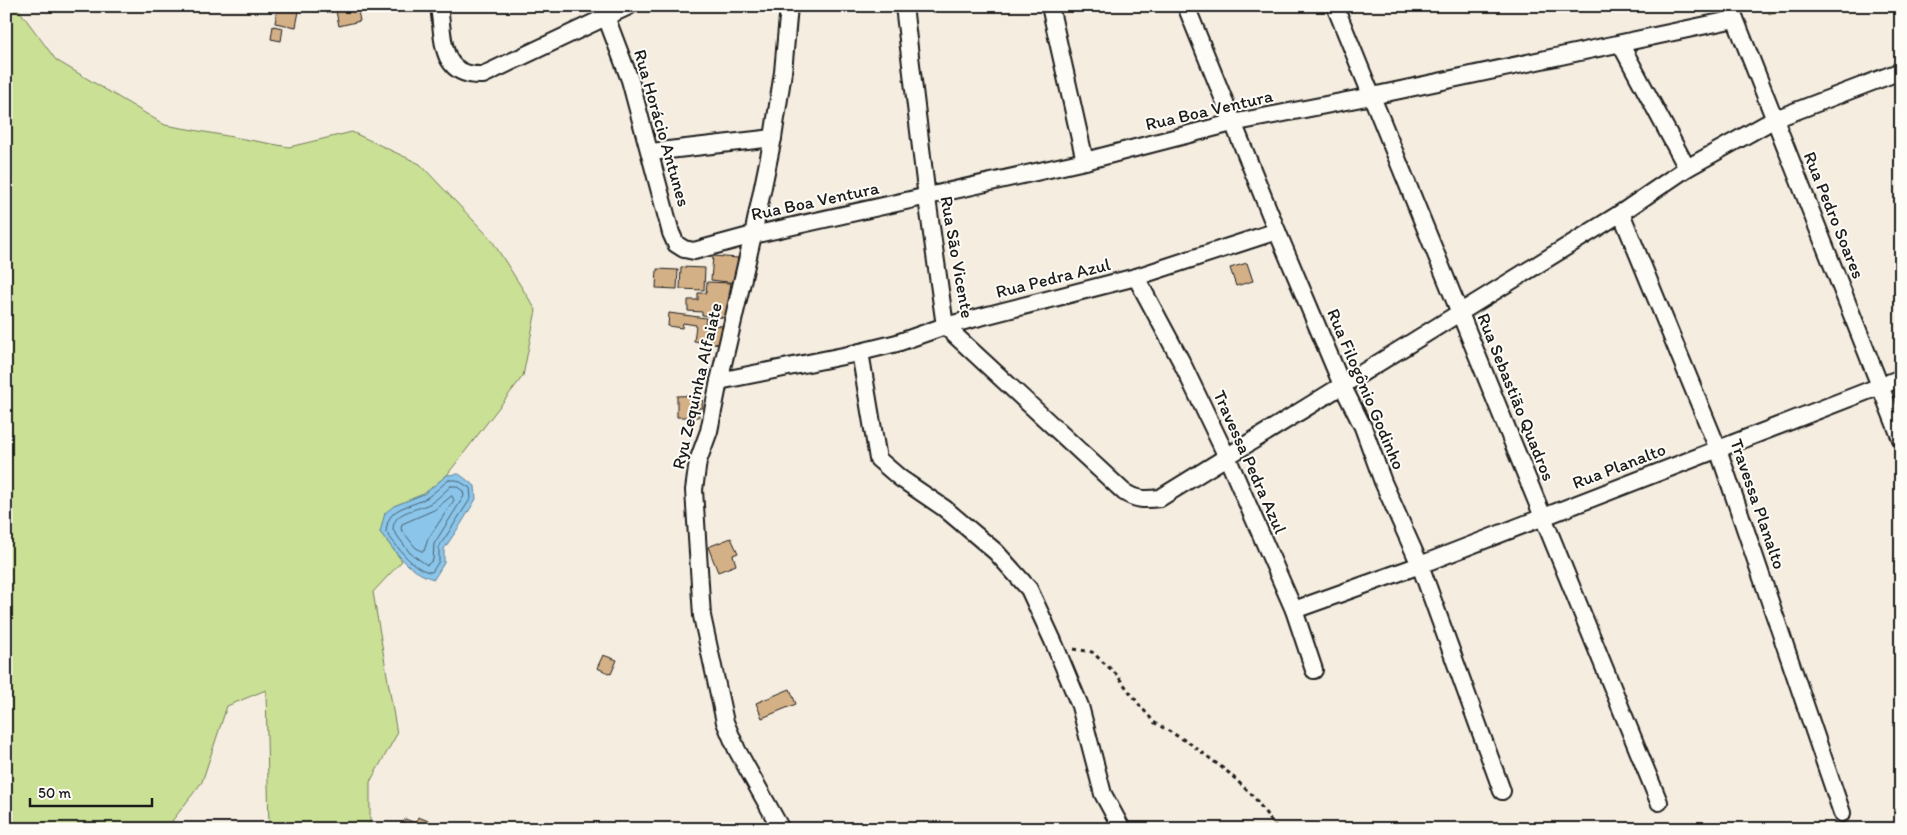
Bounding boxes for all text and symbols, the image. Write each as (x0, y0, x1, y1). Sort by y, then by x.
street label: Rua Horácio Antunes (629, 47, 695, 209)
street label: Rua Boa Ventura (1143, 84, 1276, 135)
street label: Rua Pedro Soares (1799, 148, 1869, 282)
street label: Rua Boa Ventura (749, 177, 882, 225)
street label: Rua São Vicente (935, 194, 979, 320)
street label: Rua Pedra Azul (993, 253, 1113, 303)
street label: Ryu Zequinha Alfaiate (667, 301, 727, 471)
street label: Rua Filogônio Godinho (1322, 305, 1410, 473)
street label: Rua Sebastião Quadros (1472, 310, 1560, 484)
street label: Travessa Pedra Azul (1208, 387, 1292, 537)
street label: Travessa Planalto (1725, 436, 1791, 572)
street label: Rua Planalto (1569, 438, 1669, 494)
scale bar (30, 775, 152, 807)
text: 50 m (38, 784, 71, 802)

